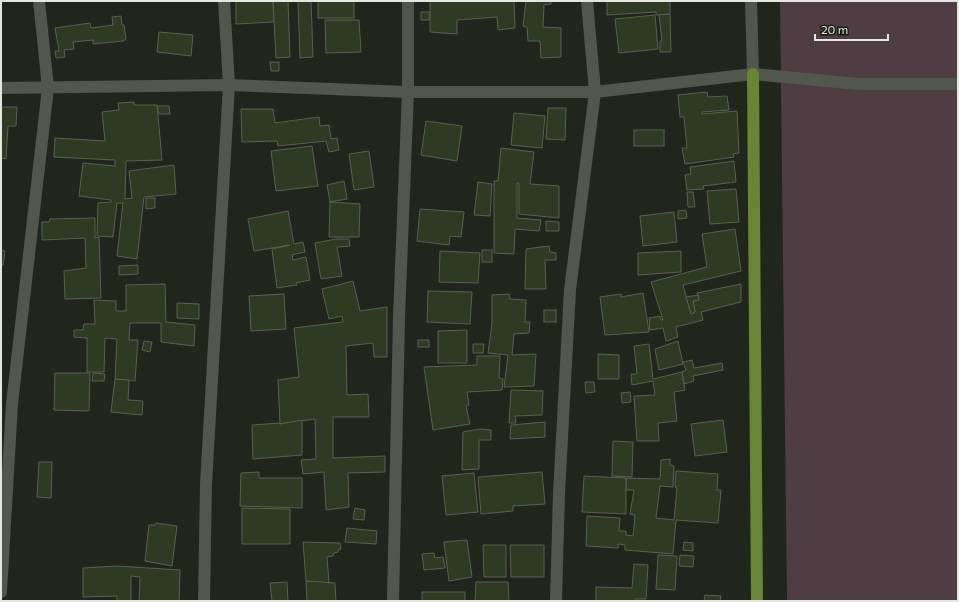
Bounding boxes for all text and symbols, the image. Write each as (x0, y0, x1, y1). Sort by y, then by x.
scale bar (815, 16, 888, 42)
text: 20 m (821, 22, 848, 36)

